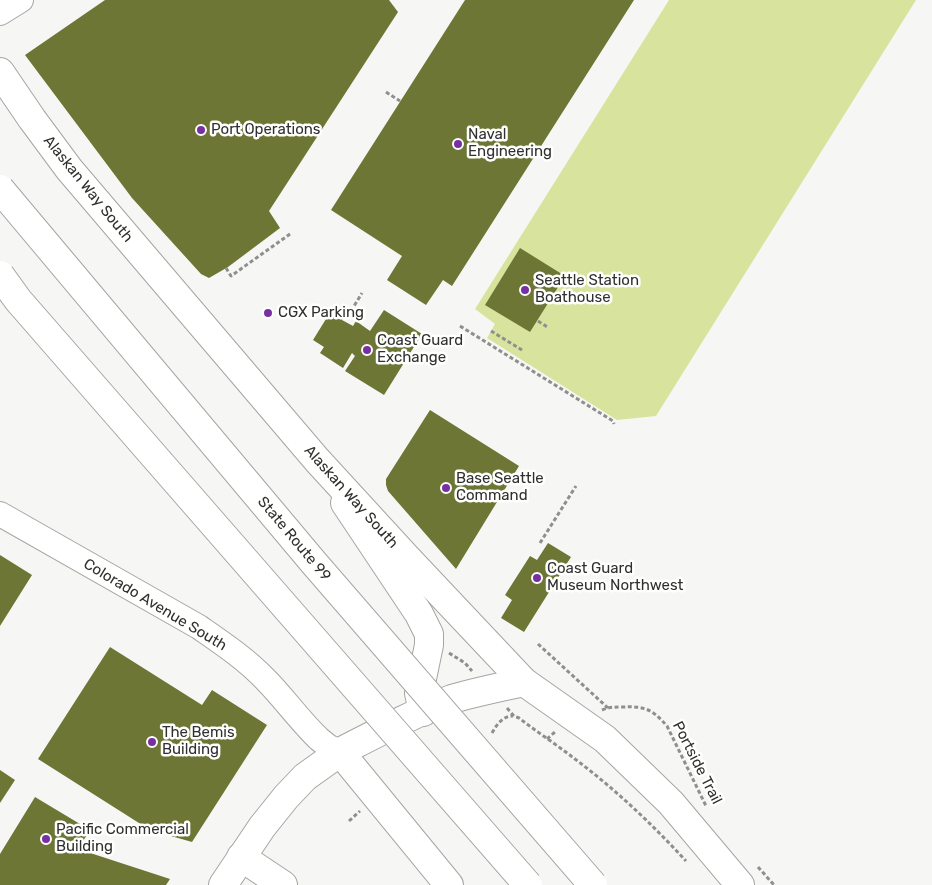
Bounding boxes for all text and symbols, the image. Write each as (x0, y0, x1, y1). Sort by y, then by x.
place label: Port Operations (211, 121, 321, 139)
marker: Port Operations (195, 124, 207, 136)
place label: Naval Engineering (468, 126, 552, 161)
street label: Alaskan Way South (39, 132, 137, 246)
marker: Naval Engineering (452, 138, 464, 150)
place label: Seattle Station Boathouse (535, 272, 639, 307)
marker: Seattle Station Boathouse (519, 284, 531, 296)
place label: CGX Parking (278, 304, 364, 322)
marker: CGX Parking (262, 307, 274, 319)
place label: Coast Guard Exchange (377, 332, 463, 367)
marker: Coast Guard Exchange (361, 344, 373, 356)
street label: Alaskan Way South (300, 442, 402, 552)
place label: Base Seattle Command (456, 470, 544, 505)
marker: Base Seattle Command (440, 482, 452, 494)
street label: State Route 99 (254, 493, 334, 585)
street label: Colorado Avenue South (80, 555, 230, 655)
place label: Coast Guard Museum Northwest (547, 560, 683, 595)
marker: Coast Guard Museum Northwest (531, 572, 543, 584)
street label: Portside Trail (668, 719, 726, 807)
place label: The Bemis Building (162, 724, 235, 759)
marker: The Bemis Building (146, 736, 158, 748)
place label: Pacific Commercial Building (56, 821, 189, 856)
marker: Pacific Commercial Building (40, 833, 52, 845)

